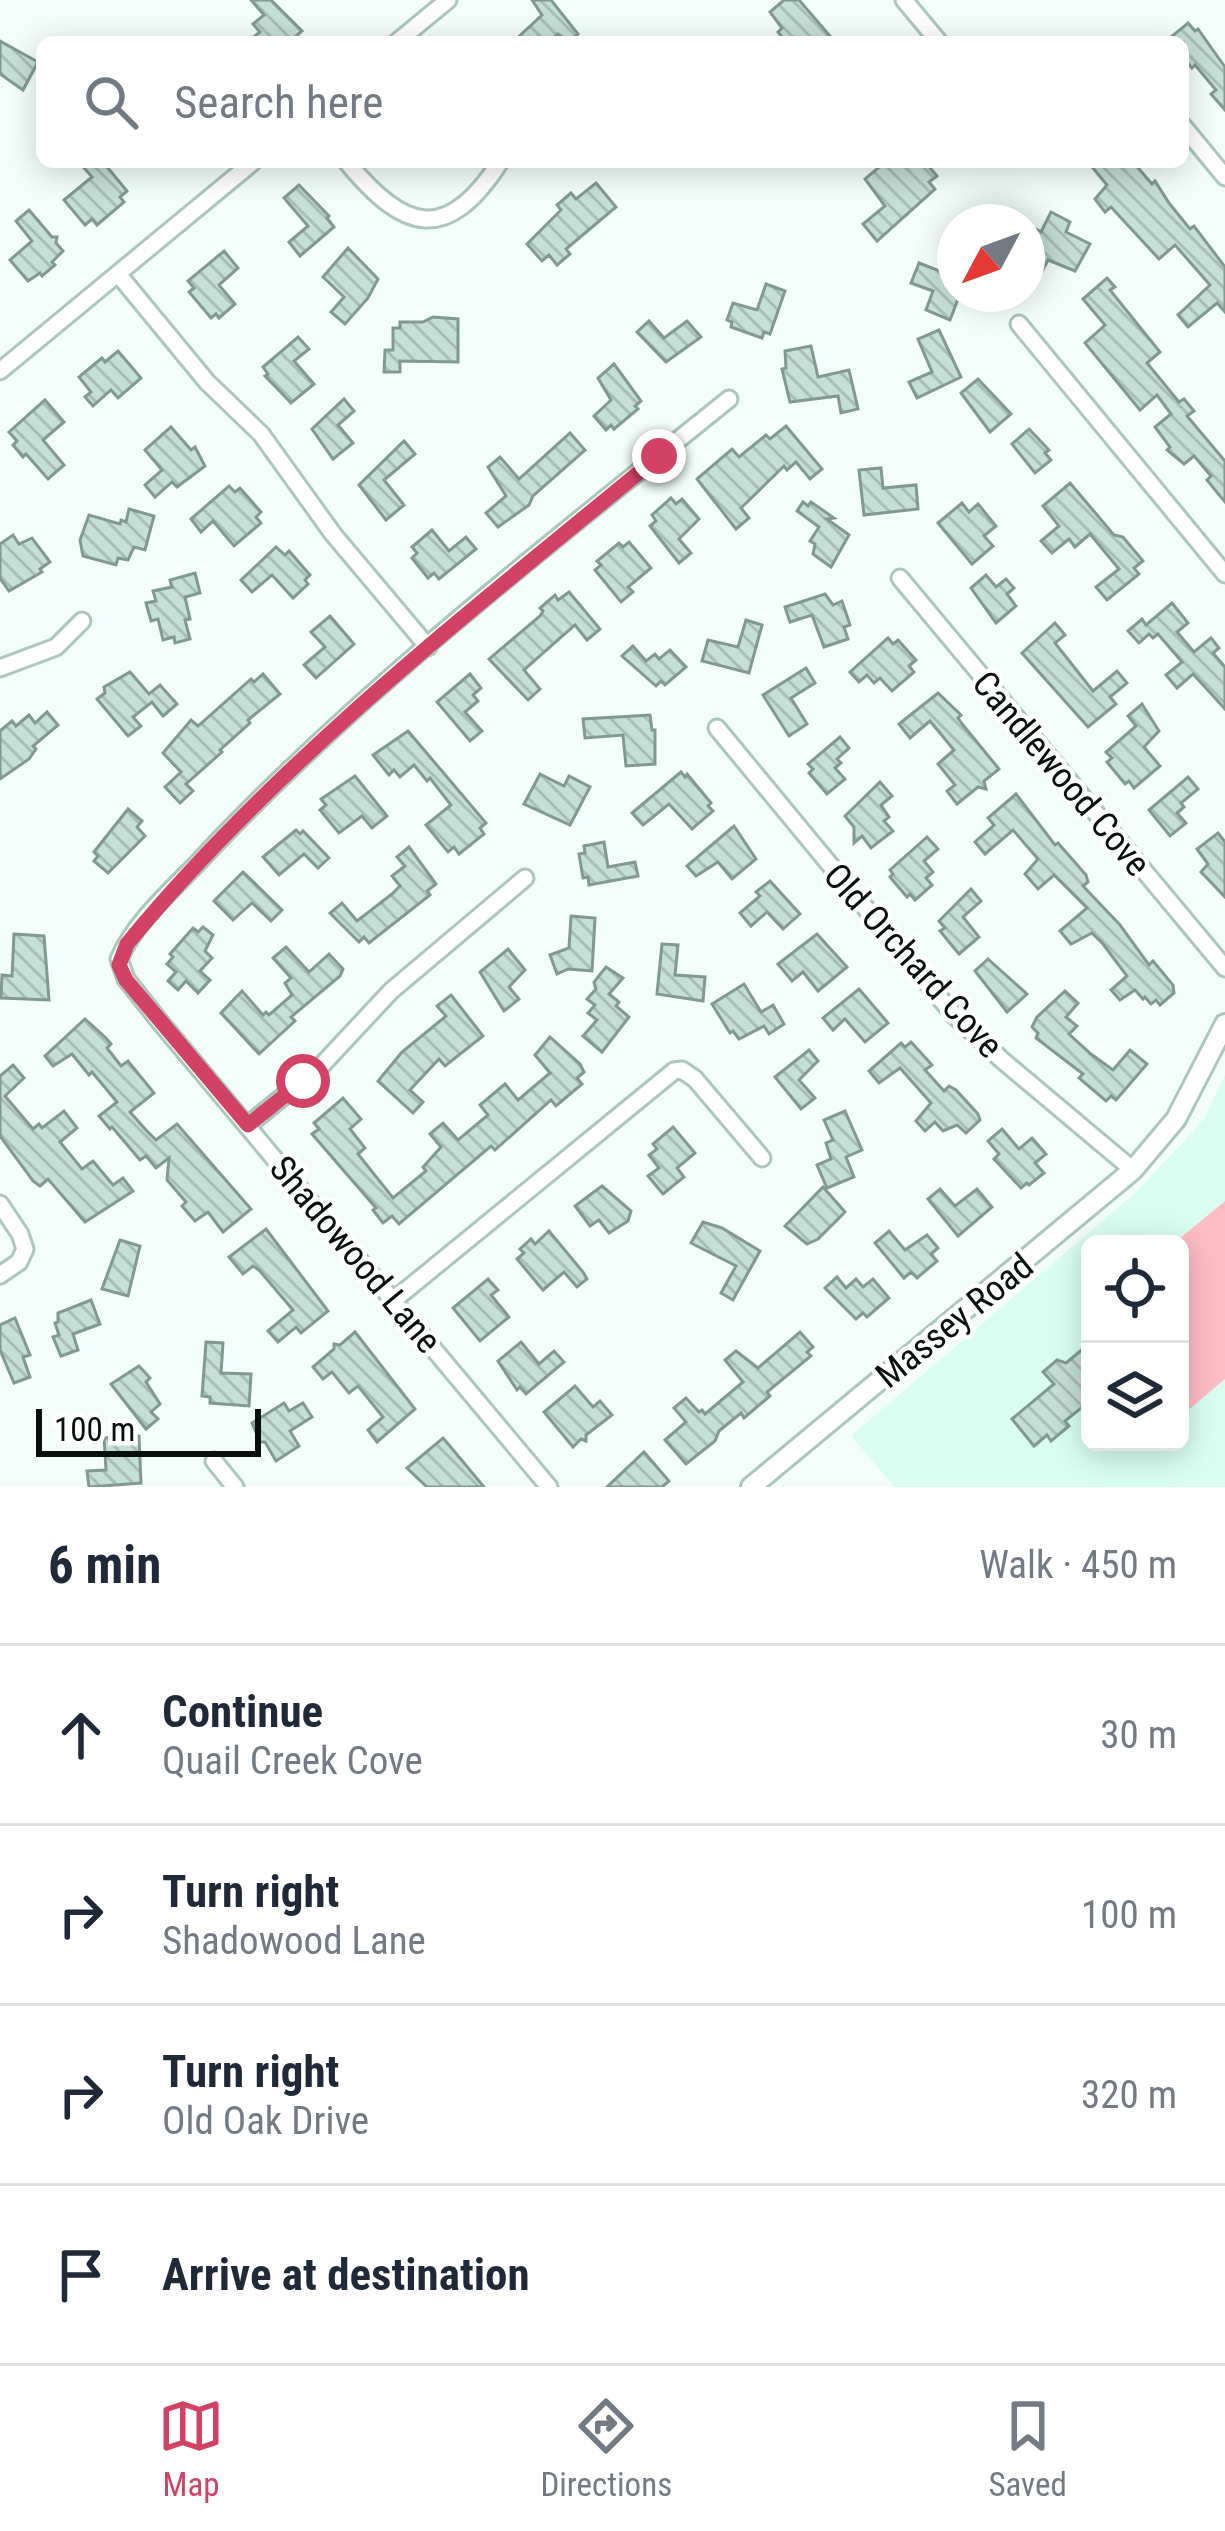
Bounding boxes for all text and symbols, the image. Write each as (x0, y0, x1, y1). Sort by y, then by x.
search box (36, 36, 1189, 168)
icon: search (78, 69, 144, 135)
text: Search here (174, 76, 383, 129)
north arrow (937, 204, 1045, 312)
route end (632, 429, 686, 483)
street label: Candlewood Cove (964, 663, 1159, 884)
street label: Old Orchard Cove (815, 855, 1011, 1066)
route start (276, 1054, 330, 1108)
street label: Shadowood Lane (261, 1148, 450, 1361)
map controls (1081, 1235, 1189, 1451)
button: locate (1081, 1235, 1189, 1343)
street label: Massey Road (868, 1245, 1041, 1397)
button: layers (1081, 1343, 1189, 1451)
scale bar (36, 1403, 261, 1456)
text: 100 m (54, 1410, 135, 1449)
text: 6 min (48, 1536, 161, 1595)
text: Walk · 450 m (979, 1542, 1177, 1588)
text: Continue (162, 1685, 323, 1738)
icon: ahead (48, 1702, 114, 1768)
text: 30 m (1100, 1712, 1177, 1758)
text: Quail Creek Cove (162, 1738, 423, 1784)
text: Turn right (162, 1865, 339, 1918)
icon: right (48, 1882, 114, 1948)
text: 100 m (1081, 1892, 1177, 1938)
text: Shadowood Lane (162, 1918, 426, 1964)
text: Turn right (162, 2045, 339, 2098)
icon: right (48, 2062, 114, 2128)
text: 320 m (1081, 2072, 1177, 2118)
text: Old Oak Drive (162, 2098, 369, 2144)
icon: arrive (48, 2242, 114, 2308)
text: Arrive at destination (162, 2248, 530, 2301)
tab: Map (158, 2393, 224, 2504)
tab: Directions (540, 2393, 672, 2504)
tab: Saved (988, 2393, 1067, 2504)

